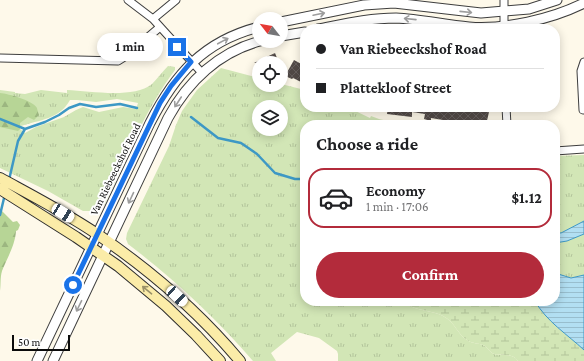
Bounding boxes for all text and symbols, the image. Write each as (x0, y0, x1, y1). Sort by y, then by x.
one-way arrow (459, 8, 472, 15)
one-way arrow (312, 9, 325, 17)
north arrow (252, 12, 288, 48)
map controls (252, 12, 288, 136)
one-way arrow (404, 16, 417, 23)
callout: 1 min (97, 33, 163, 61)
one-way arrow (217, 36, 229, 44)
route end (168, 38, 186, 56)
text: 1 min (115, 39, 145, 54)
text: Van Riebeeckshof Road (340, 41, 487, 57)
button: locate (252, 56, 288, 92)
text: Plattekloof Street (340, 80, 451, 96)
one-way arrow (174, 96, 182, 107)
button: layers (252, 100, 288, 136)
street label: Van Riebeeckshof Road (87, 121, 143, 217)
text: Choose a ride (316, 134, 418, 154)
icon: car (318, 180, 354, 216)
text: Economy (366, 183, 425, 199)
text: $1.12 (511, 190, 542, 206)
one-way arrow (127, 192, 134, 204)
text: 1 min · 17:06 (366, 199, 429, 214)
car (50, 202, 76, 224)
button: Confirm (316, 252, 544, 298)
route start (64, 276, 82, 294)
car (164, 283, 190, 309)
one-way arrow (142, 285, 152, 294)
one-way arrow (75, 300, 82, 312)
scale bar (12, 333, 70, 352)
text: 50 m (18, 336, 40, 348)

